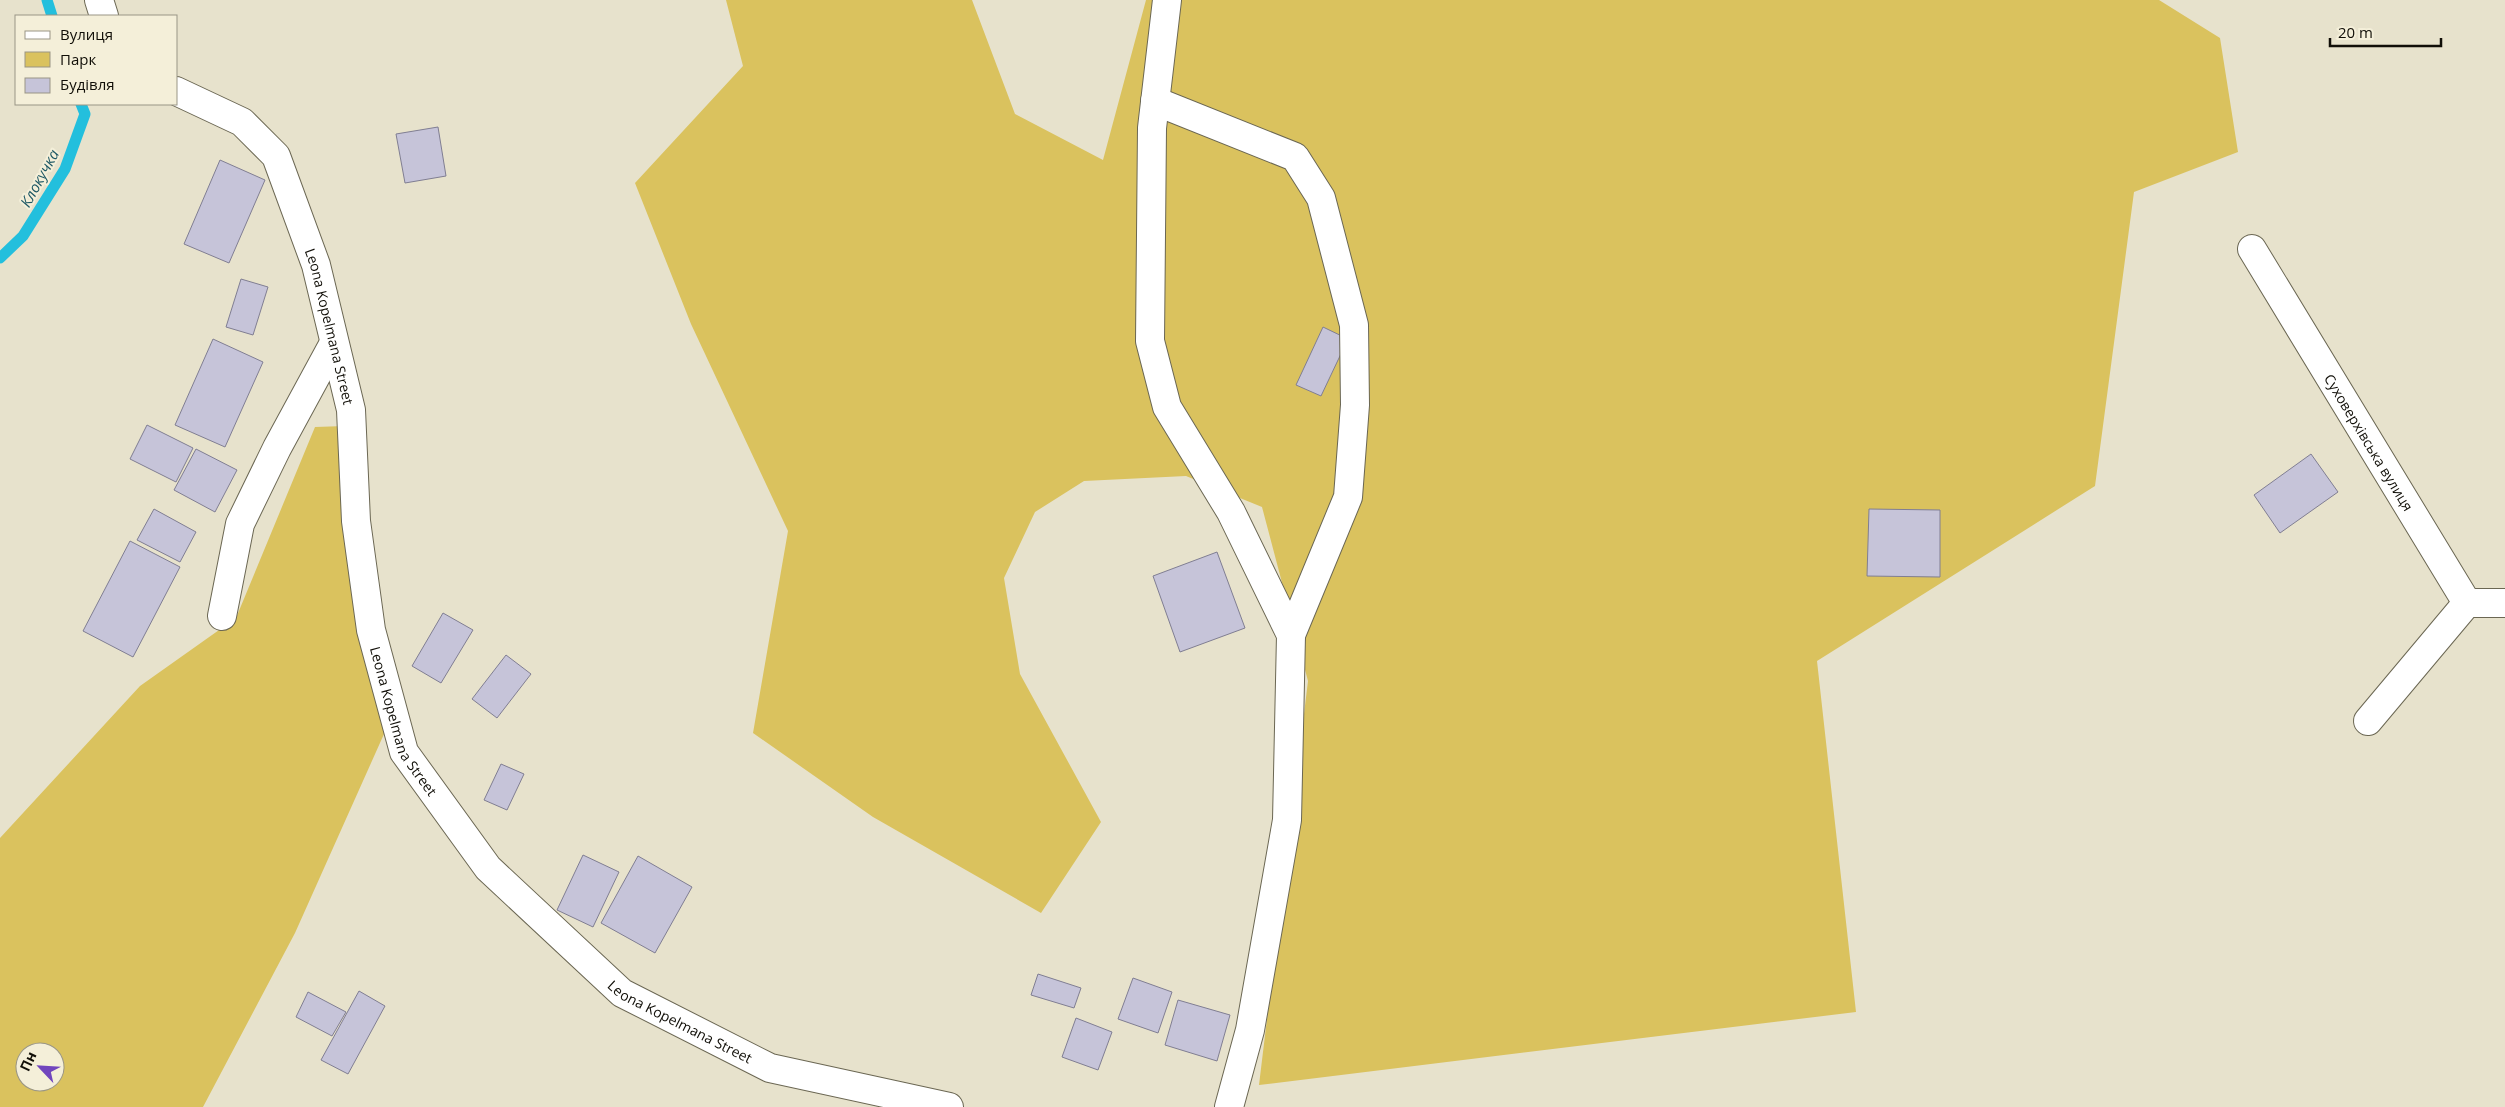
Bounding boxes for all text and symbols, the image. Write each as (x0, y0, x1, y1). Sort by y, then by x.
legend (15, 15, 178, 105)
scale bar (2330, 15, 2441, 47)
text: 20 m (2338, 22, 2373, 42)
text: Вулиця (60, 24, 113, 44)
text: Парк (60, 49, 96, 69)
text: Будівля (60, 74, 115, 94)
water label: Клокучка (15, 145, 63, 210)
street label: Leona Kopelmana Street (301, 245, 359, 406)
street label: Суховерхівська вулиця (2320, 370, 2418, 514)
street label: Leona Kopelmana Street (366, 644, 442, 799)
street label: Leona Kopelmana Street (604, 975, 756, 1067)
north arrow (15, 1042, 65, 1092)
text: Пн (15, 1048, 41, 1074)

